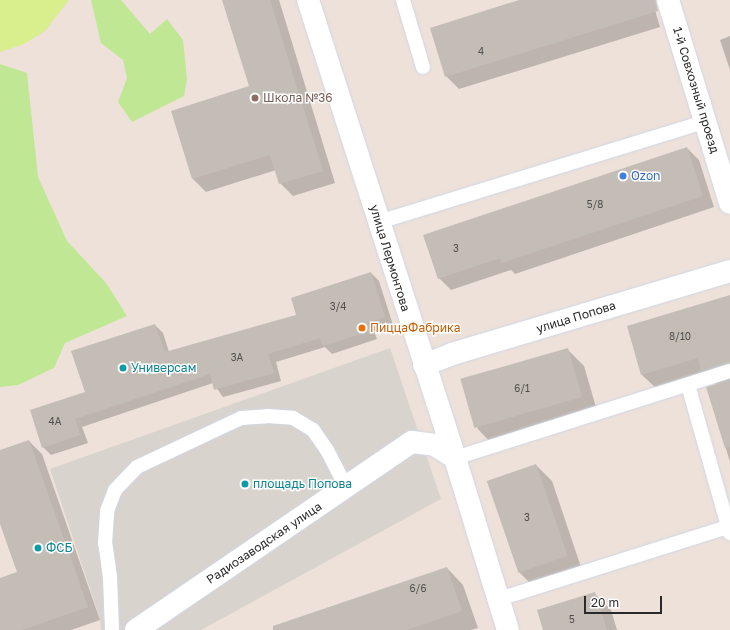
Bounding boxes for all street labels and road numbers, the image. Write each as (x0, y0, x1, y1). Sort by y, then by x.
street label: 1-й Совхозный проезд (670, 25, 722, 155)
street label: улица Лермонтова (367, 203, 413, 313)
street label: улица Попова (535, 298, 617, 336)
street label: Радиозаводская улица (204, 499, 324, 587)

